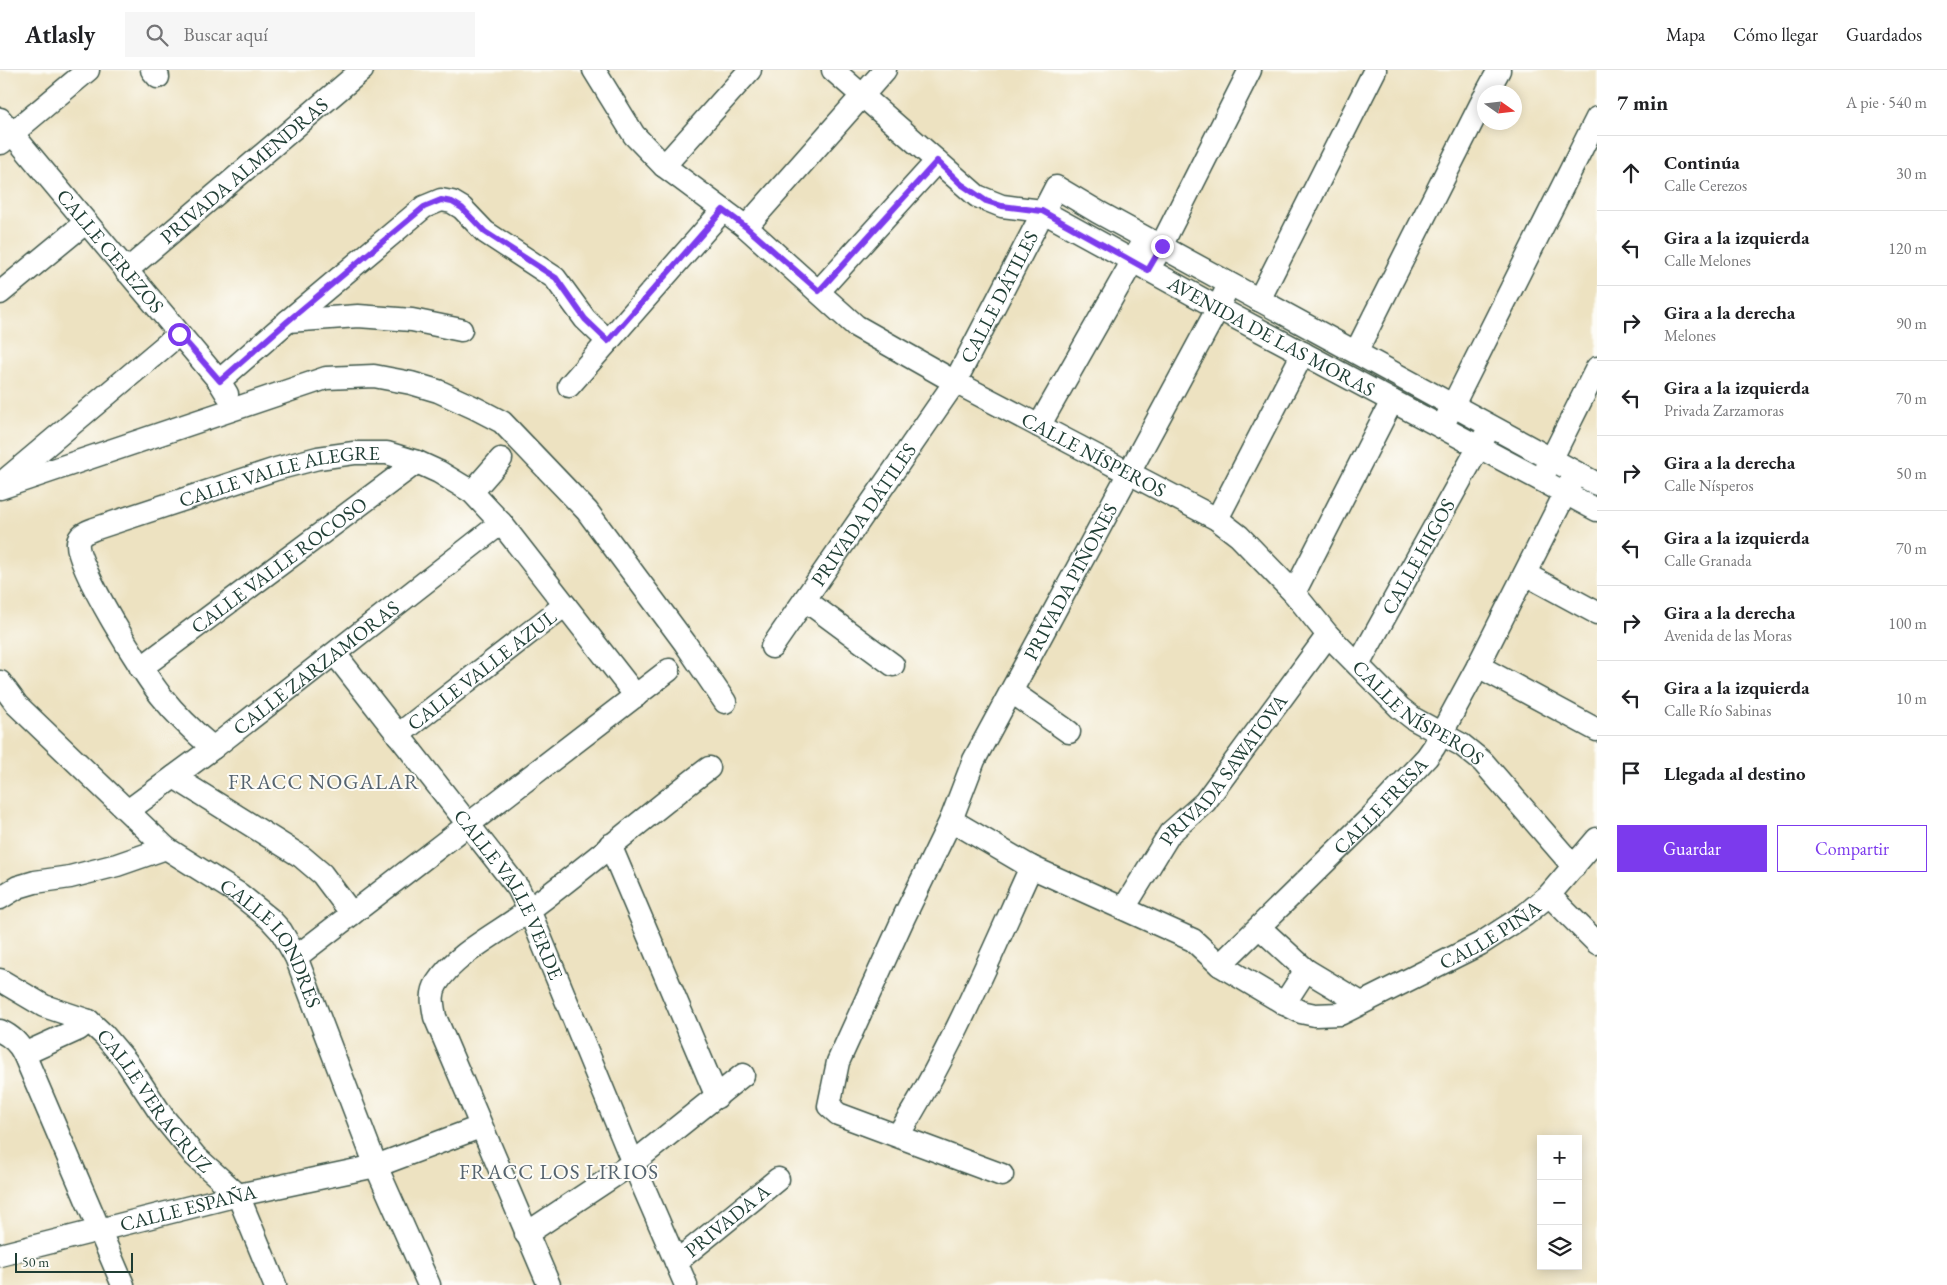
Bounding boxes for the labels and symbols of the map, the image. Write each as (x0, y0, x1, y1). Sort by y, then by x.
north arrow (1477, 85, 1522, 130)
street label: PRIVADA ALMENDRAS (154, 92, 334, 249)
street label: CALLE CEREZOS (51, 183, 170, 319)
street label: CALLE DÁTILES (954, 226, 1044, 367)
route end (1151, 235, 1174, 258)
street label: AVENIDA DE LAS MORAS (1162, 269, 1380, 402)
route start (168, 323, 191, 346)
street label: CALLE NÍSPEROS (1017, 406, 1171, 503)
street label: PRIVADA DÁTILES (805, 438, 922, 591)
street label: CALLE VALLE ALEGRE (176, 440, 380, 513)
street label: CALLE VALLE ROCOSO (185, 491, 372, 639)
street label: CALLE HIGOS (1375, 494, 1461, 619)
street label: PRIVADA PIÑONES (1017, 499, 1123, 665)
street label: CALLE ZARZAMORAS (227, 594, 404, 741)
street label: CALLE VALLE AZUL (402, 603, 562, 736)
street label: CALLE NÍSPEROS (1347, 654, 1490, 771)
street label: PRIVADA SAWATOVA (1153, 689, 1293, 850)
street label: CALLE FRESA (1327, 751, 1433, 860)
district label: FRACC NOGALAR (228, 768, 420, 795)
street label: CALLE VALLE VERDE (448, 804, 569, 983)
street label: CALLE LONDRES (215, 872, 327, 1011)
street label: CALLE PIÑA (1435, 894, 1546, 975)
street label: CALLE VERACRUZ (91, 1023, 218, 1178)
district label: FRACC LOS LIRIOS (459, 1158, 659, 1185)
street label: CALLE ESPAÑA (117, 1178, 259, 1237)
street label: PRIVADA A (679, 1178, 775, 1263)
scale bar (15, 1250, 132, 1273)

